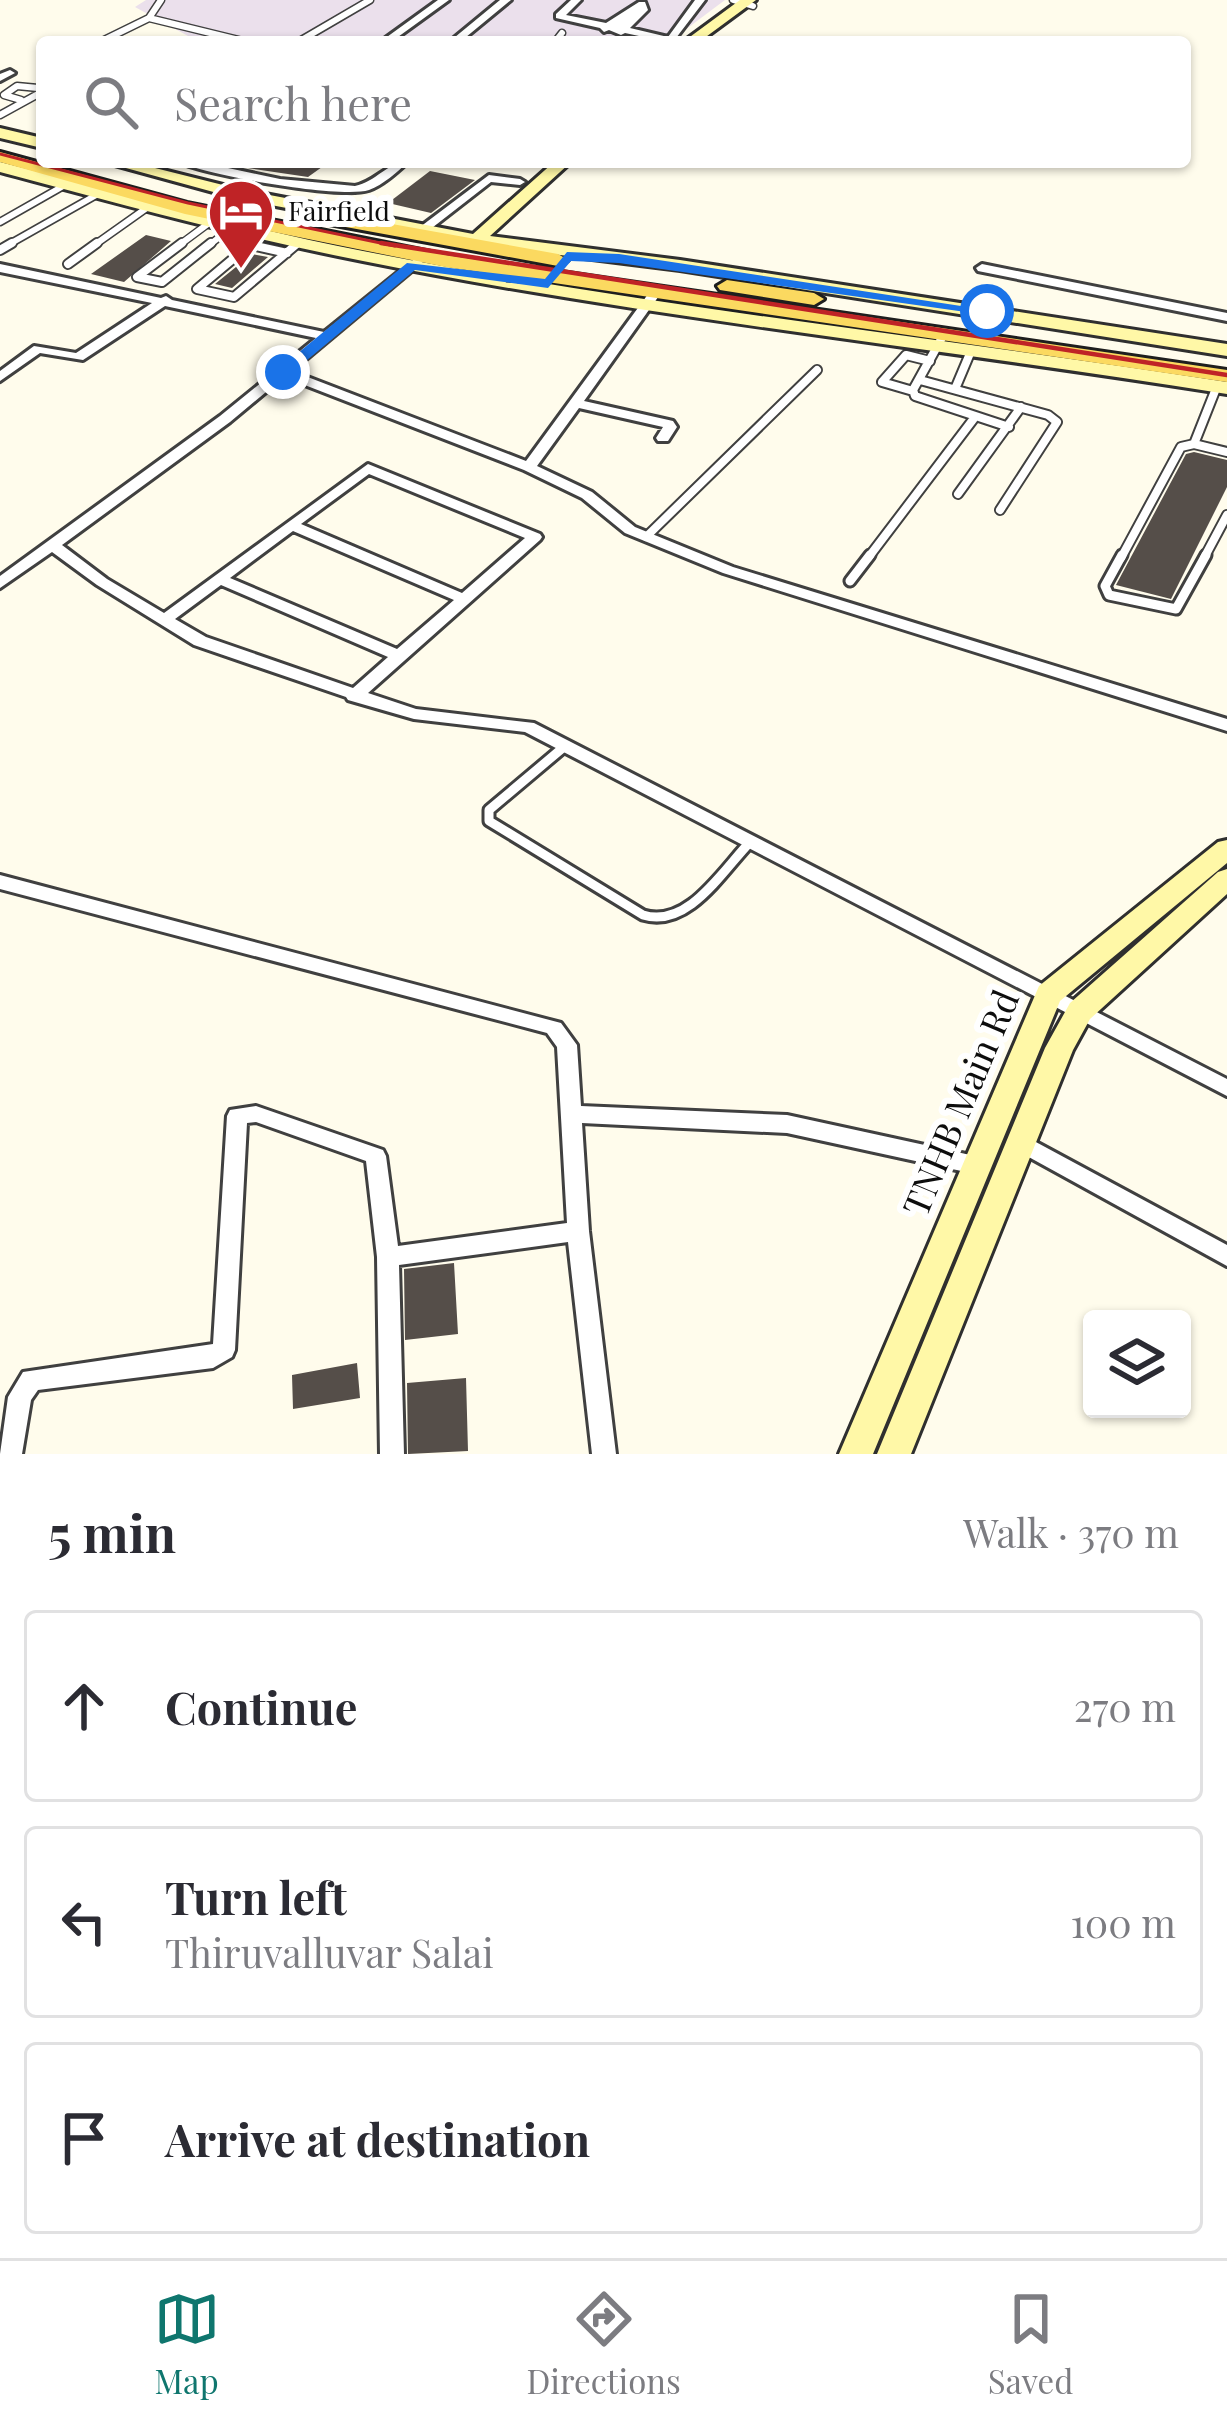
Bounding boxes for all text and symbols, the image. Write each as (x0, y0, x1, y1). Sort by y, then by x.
search box (36, 36, 1191, 168)
icon: search (78, 69, 144, 135)
text: Search here (174, 72, 412, 132)
hotel icon: Fairfield (206, 177, 276, 271)
place label: Fairfield (288, 192, 390, 228)
route start (960, 284, 1014, 338)
route end (256, 345, 310, 399)
street label: TNHB Main Rd (890, 982, 1028, 1222)
map controls (1083, 1310, 1191, 1418)
button: layers (1083, 1310, 1191, 1418)
text: 5 min (48, 1498, 176, 1566)
text: Walk · 370 m (963, 1506, 1179, 1558)
icon: ahead (51, 1673, 117, 1739)
text: Continue (165, 1676, 357, 1736)
text: 270 m (1074, 1680, 1176, 1732)
text: Turn left (165, 1866, 347, 1926)
icon: left (51, 1889, 117, 1955)
text: 100 m (1070, 1896, 1176, 1948)
text: Thiruvalluvar Salai (165, 1926, 494, 1978)
icon: arrive (51, 2105, 117, 2171)
text: Arrive at destination (165, 2108, 590, 2168)
tab: Map (154, 2286, 220, 2402)
tab: Directions (527, 2286, 681, 2402)
tab: Saved (988, 2286, 1074, 2402)

